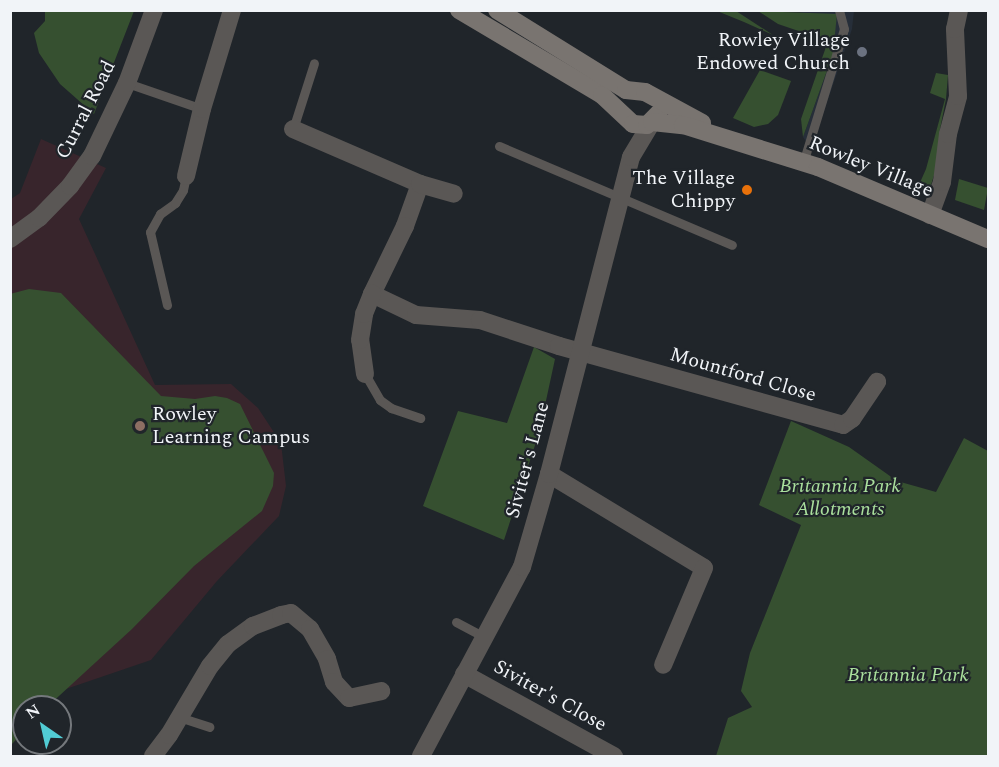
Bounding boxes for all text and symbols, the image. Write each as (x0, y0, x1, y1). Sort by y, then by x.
place label: Rowley Village Endowed Church (696, 28, 850, 75)
marker: Rowley Village Endowed Church (855, 45, 869, 59)
street label: Curral Road (51, 57, 121, 163)
street label: Rowley Village (805, 131, 937, 203)
place label: The Village Chippy (632, 166, 735, 213)
marker: The Village Chippy (740, 183, 754, 197)
street label: Mountford Close (667, 343, 819, 407)
street label: Siviter's Lane (501, 399, 555, 521)
place label: Rowley Learning Campus (152, 402, 310, 449)
marker: Rowley Learning Campus (133, 419, 147, 433)
park label: Britannia Park Allotments (779, 475, 901, 522)
street label: Siviter's Close (489, 655, 611, 737)
park label: Britannia Park (847, 663, 969, 687)
north arrow (12, 695, 72, 755)
text: N (21, 698, 45, 725)

